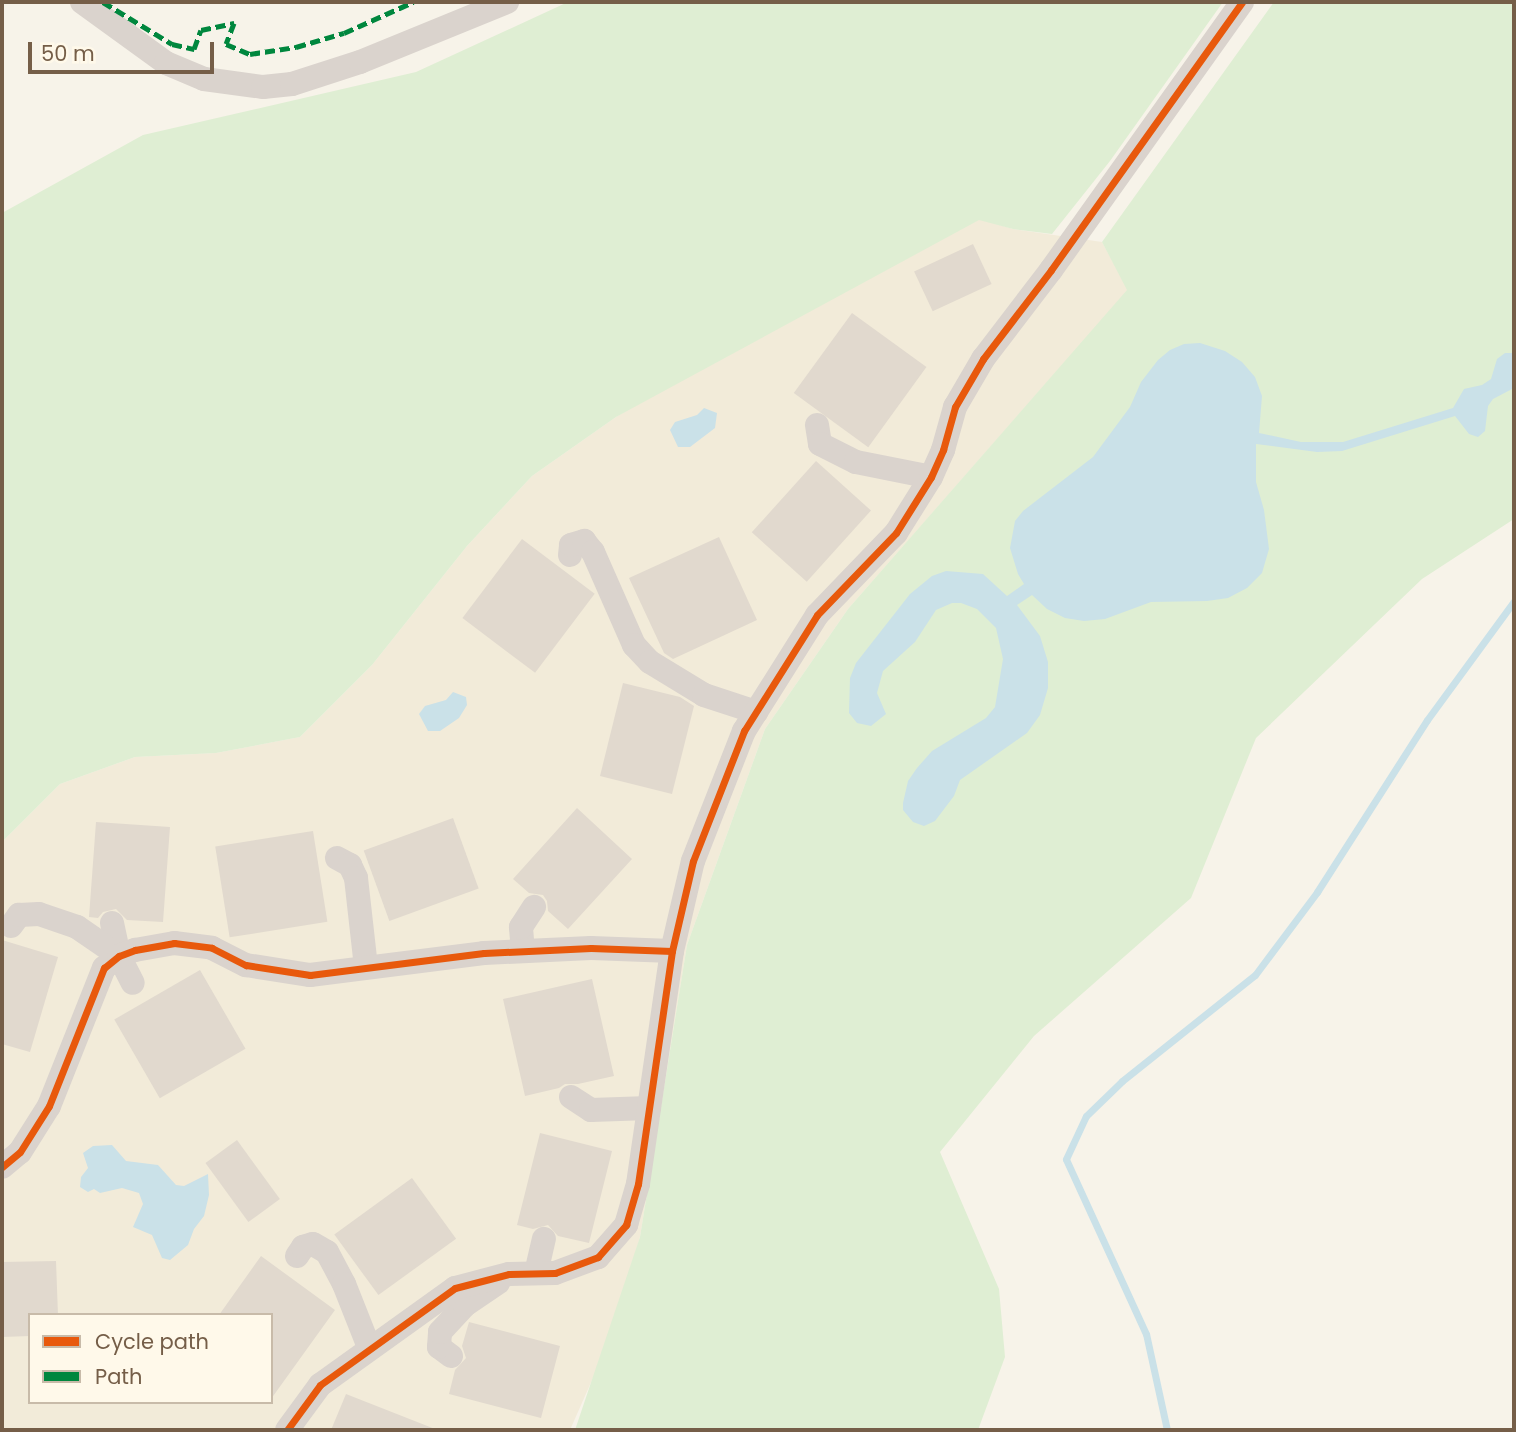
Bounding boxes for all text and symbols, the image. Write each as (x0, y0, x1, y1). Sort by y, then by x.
scale bar (32, 28, 217, 72)
text: 50 m (41, 39, 95, 68)
legend (28, 1313, 273, 1404)
text: Cycle path (95, 1327, 209, 1356)
text: Path (95, 1362, 142, 1391)

